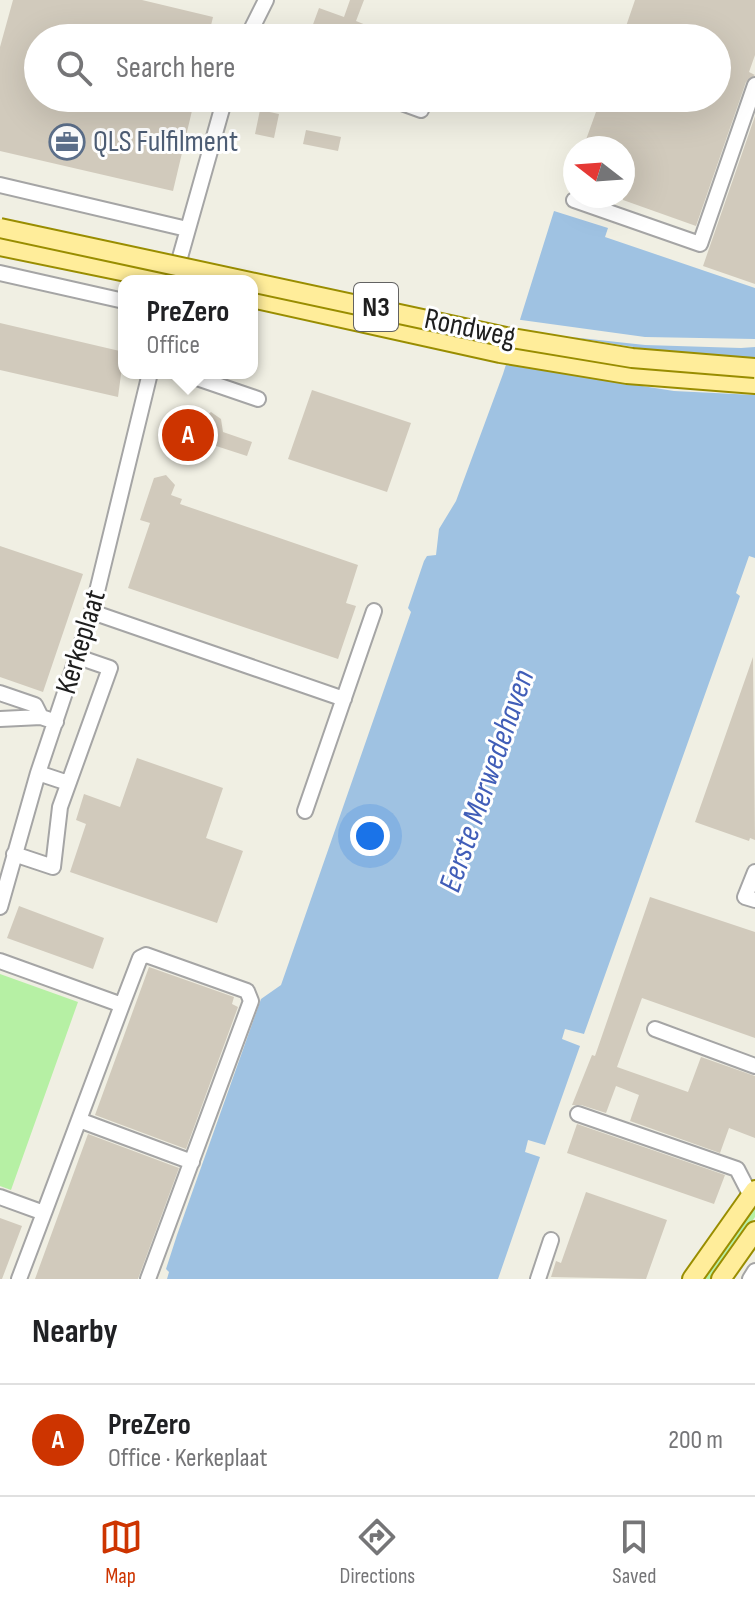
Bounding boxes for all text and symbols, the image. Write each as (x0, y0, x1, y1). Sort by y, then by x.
search box (24, 24, 731, 112)
icon: search (52, 46, 96, 90)
text: Search here (116, 50, 235, 86)
office icon: QLS Fulfilment (48, 123, 86, 161)
place label: QLS Fulfilment (93, 124, 238, 160)
north arrow (563, 136, 635, 208)
popup (118, 275, 258, 379)
road number: N3 (354, 283, 398, 331)
text: PreZero (147, 294, 229, 330)
street label: Rondweg (421, 301, 519, 355)
text: Office (147, 330, 200, 361)
pin: A (162, 405, 214, 465)
street label: Kerkeplaat (48, 586, 114, 698)
water label: Eerste Merwedehaven (431, 665, 543, 897)
your location (350, 816, 390, 856)
text: Nearby (32, 1311, 118, 1352)
text: PreZero (108, 1407, 191, 1443)
text: A (52, 1425, 64, 1456)
text: 200 m (668, 1425, 723, 1456)
text: Office · Kerkeplaat (108, 1443, 267, 1474)
tab: Map (99, 1515, 143, 1590)
tab: Directions (340, 1515, 415, 1590)
tab: Saved (612, 1515, 656, 1590)

